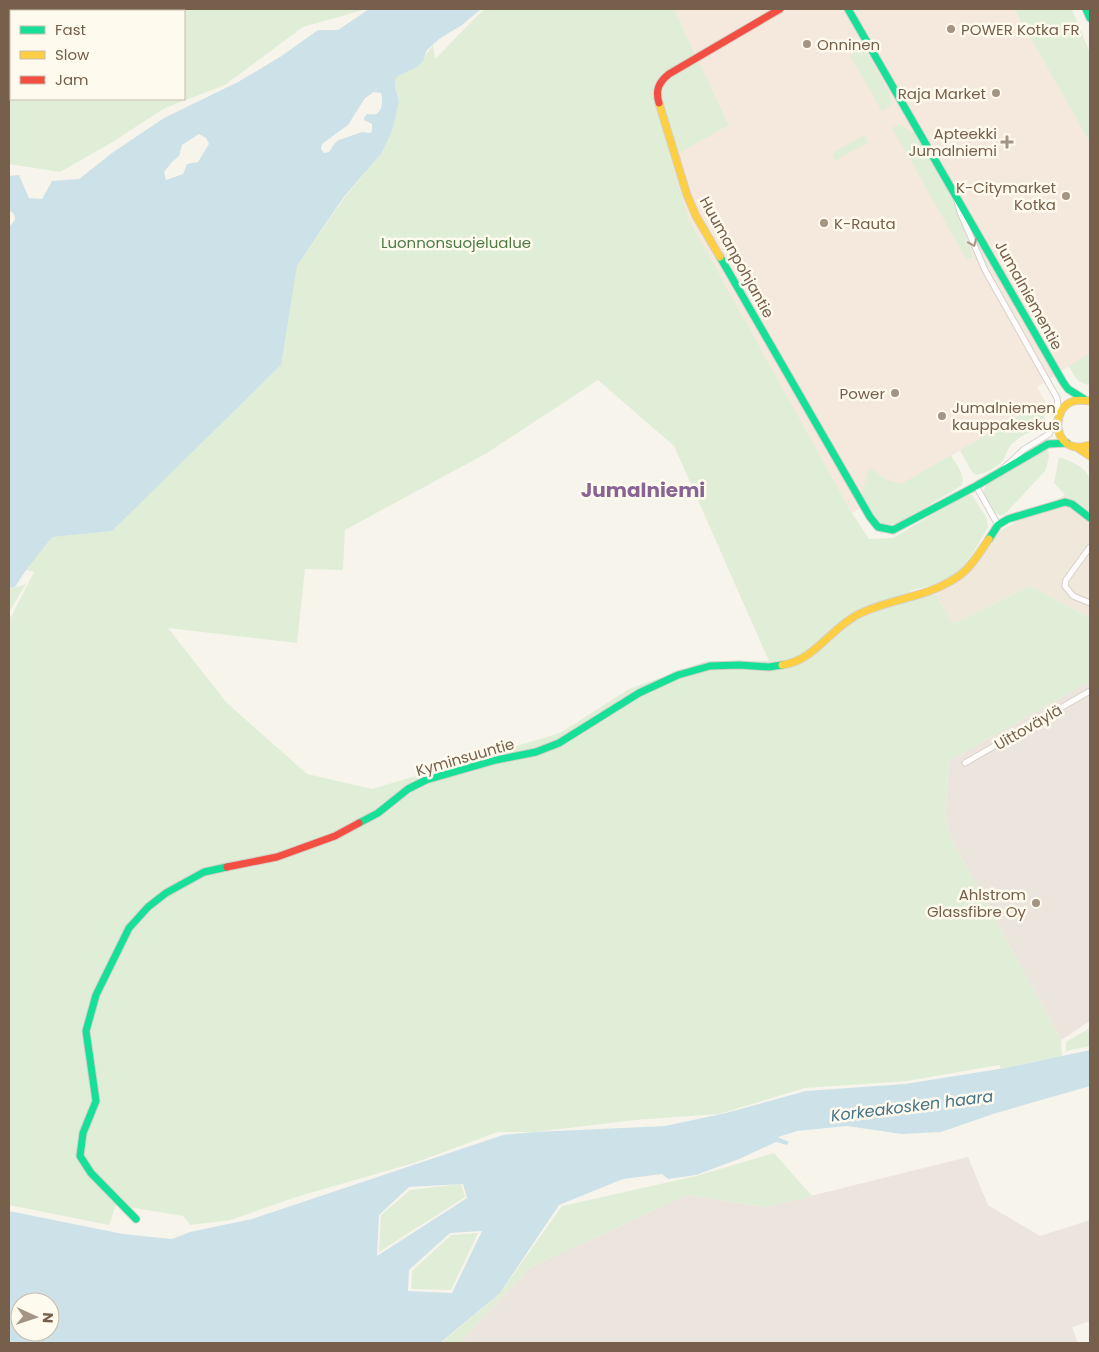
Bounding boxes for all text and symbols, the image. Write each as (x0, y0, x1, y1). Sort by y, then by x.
legend (10, 10, 185, 100)
text: Fast (55, 19, 86, 40)
place label: POWER Kotka FR (961, 19, 1080, 40)
marker: POWER Kotka FR (945, 23, 957, 35)
place label: Onninen (817, 34, 880, 55)
marker: Onninen (801, 38, 813, 50)
text: Slow (55, 44, 90, 65)
text: Jam (55, 69, 89, 90)
place label: Raja Market (898, 83, 986, 104)
marker: Raja Market (990, 87, 1002, 99)
place label: Apteekki Jumalniemi (908, 123, 997, 161)
marker: Apteekki Jumalniemi (1001, 136, 1013, 148)
place label: K-Citymarket Kotka (956, 177, 1056, 215)
marker: K-Citymarket Kotka (1060, 190, 1072, 202)
street label: Huumanpohjantie (695, 192, 779, 322)
place label: K-Rauta (834, 213, 896, 234)
marker: K-Rauta (818, 217, 830, 229)
park label: Luonnonsuojelualue (381, 232, 531, 253)
street label: Jumalniementie (990, 236, 1068, 354)
one-way arrow (967, 238, 978, 247)
place label: Power (840, 383, 885, 404)
marker: Power (889, 387, 901, 399)
place label: Jumalniemen kauppakeskus (952, 397, 1060, 435)
marker: Jumalniemen kauppakeskus (936, 410, 948, 422)
district label: Jumalniemi (581, 476, 705, 504)
street label: Uittoväylä (990, 699, 1066, 755)
street label: Kyminsuuntie (413, 733, 517, 781)
place label: Ahlstrom Glassfibre Oy (927, 884, 1027, 922)
marker: Ahlstrom Glassfibre Oy (1030, 897, 1042, 909)
water label: Korkeakosken haara (829, 1085, 995, 1127)
north arrow (10, 1292, 60, 1342)
text: N (38, 1312, 58, 1323)

